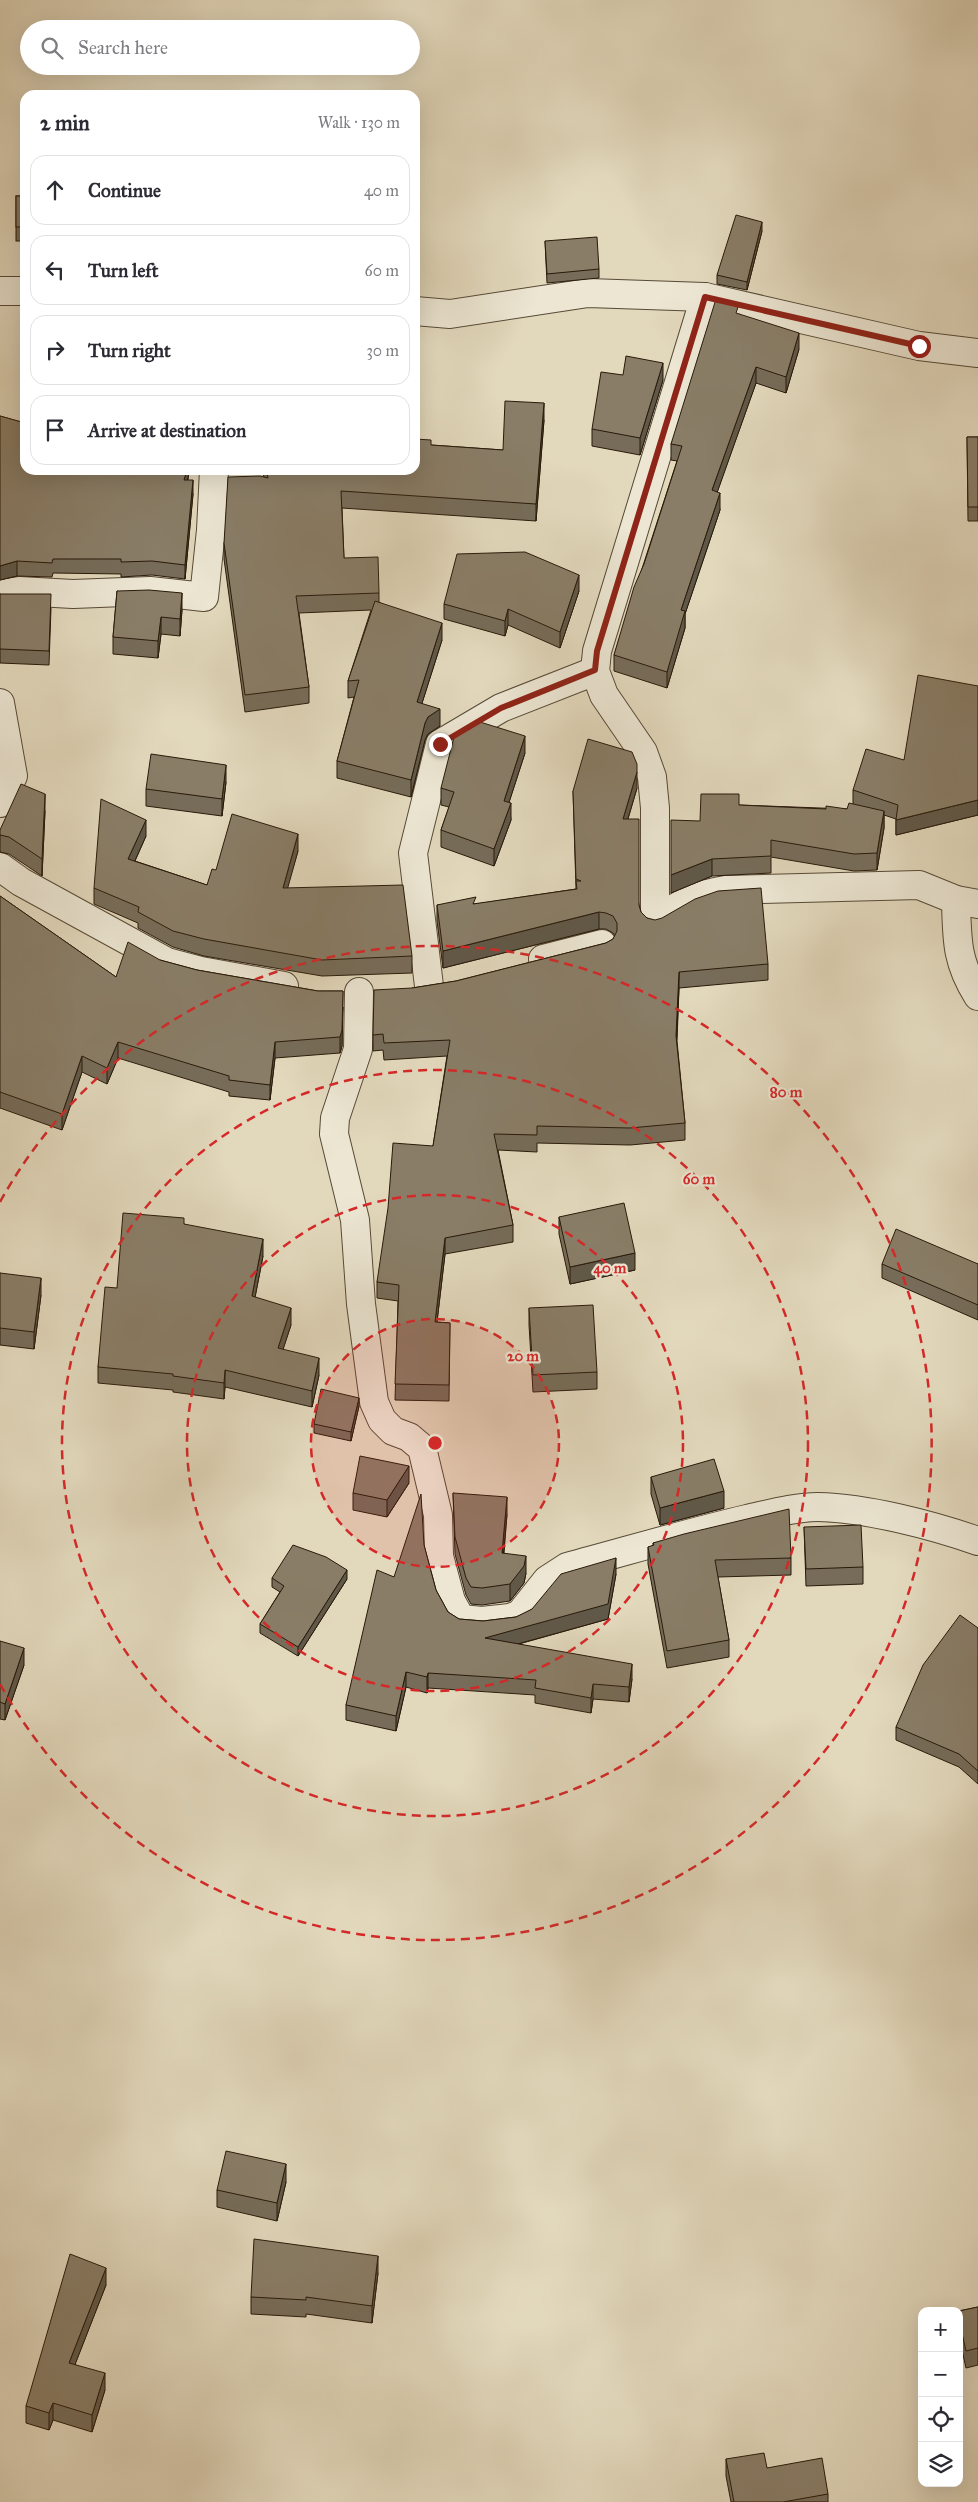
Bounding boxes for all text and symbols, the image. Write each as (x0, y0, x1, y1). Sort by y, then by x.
search box (20, 20, 420, 75)
icon: search (38, 34, 66, 62)
text: Search here (78, 36, 168, 59)
text: 2 min (40, 110, 90, 136)
text: Walk · 130 m (318, 113, 400, 132)
icon: ahead (41, 176, 69, 204)
text: Continue (88, 179, 161, 202)
text: 40 m (364, 181, 399, 200)
icon: left (41, 256, 69, 284)
text: Turn left (88, 259, 158, 282)
text: 60 m (365, 261, 399, 280)
route start (908, 335, 931, 358)
icon: right (41, 336, 69, 364)
text: Turn right (88, 339, 171, 362)
text: 30 m (366, 341, 399, 360)
icon: arrive (41, 416, 69, 444)
text: Arrive at destination (88, 419, 246, 442)
route end (429, 733, 452, 756)
text: 80 m (770, 1083, 803, 1101)
text: 60 m (683, 1170, 716, 1188)
text: 40 m (594, 1259, 627, 1278)
text: 20 m (507, 1347, 539, 1365)
centre of rings (426, 1434, 444, 1452)
map controls (918, 2307, 963, 2487)
button: + (918, 2307, 963, 2352)
button: − (918, 2352, 963, 2397)
button: locate (918, 2397, 963, 2442)
button: layers (918, 2442, 963, 2487)

